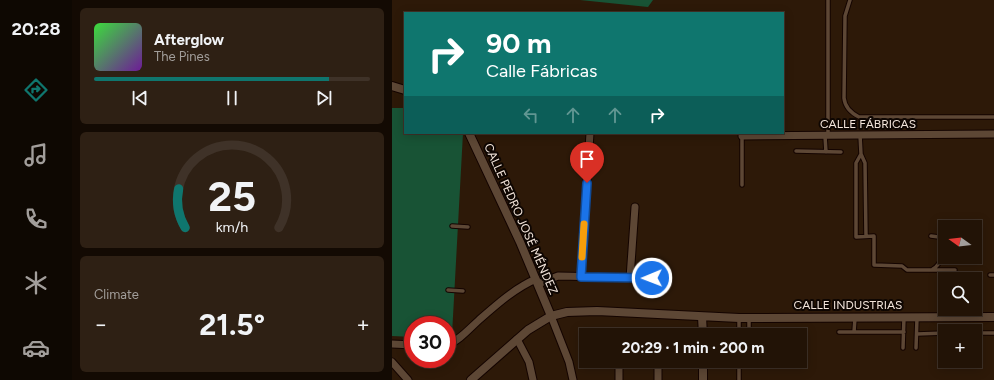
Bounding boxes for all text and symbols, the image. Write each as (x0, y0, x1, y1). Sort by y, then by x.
text: 20:28 (12, 18, 60, 40)
text: 90 m (486, 26, 551, 60)
icon: right (420, 28, 472, 80)
text: Afterglow (154, 31, 224, 49)
text: The Pines (154, 49, 210, 64)
text: Calle Fábricas (486, 60, 597, 82)
icon: directions (22, 76, 50, 104)
icon: previous (129, 87, 151, 109)
icon: pause (221, 87, 243, 109)
icon: next (313, 87, 335, 109)
icon: left (520, 104, 542, 126)
icon: ahead (562, 104, 584, 126)
icon: ahead (604, 104, 626, 126)
icon: right (646, 104, 668, 126)
street label: CALLE FÁBRICAS (820, 117, 916, 131)
icon: music (22, 141, 50, 169)
street label: CALLE PEDRO JOSÉ MÉNDEZ (481, 141, 561, 297)
pin (570, 142, 604, 183)
icon: arrive (576, 148, 598, 170)
text: 25 (208, 171, 256, 221)
icon: phone (22, 205, 50, 233)
text: km/h (216, 218, 248, 236)
north arrow (938, 220, 982, 264)
map controls (938, 220, 982, 368)
position arrow (631, 257, 673, 299)
icon: climate (22, 269, 50, 297)
button: search (938, 272, 982, 316)
text: Climate (94, 287, 139, 302)
street label: CALLE INDUSTRIAS (794, 298, 902, 312)
text: 21.5° (199, 306, 265, 343)
text: − (94, 311, 108, 338)
text: + (356, 311, 370, 338)
speed limit sign: 30 (404, 316, 456, 368)
button: + (938, 324, 982, 368)
icon: car (22, 334, 50, 362)
text: 20:29 · 1 min · 200 m (622, 339, 764, 357)

